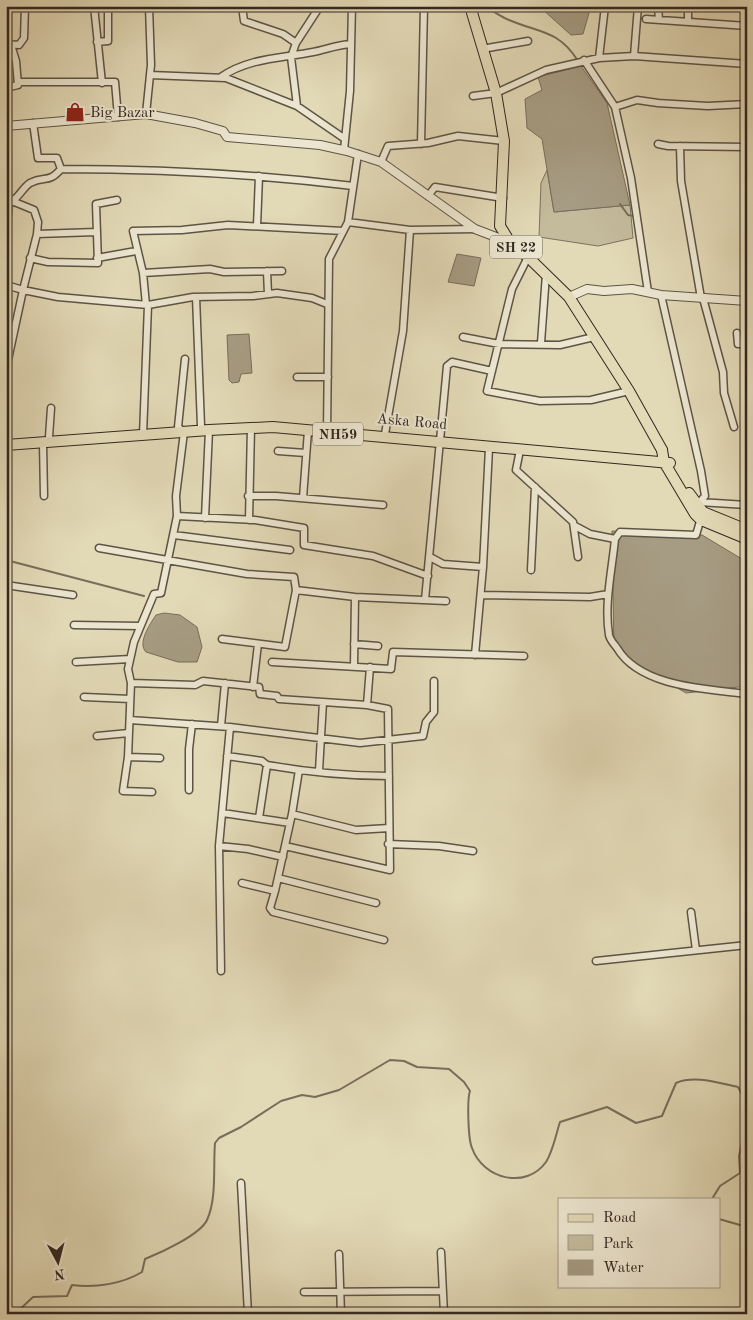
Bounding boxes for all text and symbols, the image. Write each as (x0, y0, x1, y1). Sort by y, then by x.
shop icon: Big Bazar (64, 101, 86, 123)
place label: Big Bazar (90, 106, 155, 121)
road number: SH 22 (490, 236, 542, 258)
street label: Aska Road (376, 412, 448, 433)
road number: NH59 (313, 422, 363, 446)
legend (558, 1198, 720, 1288)
text: Road (603, 1211, 637, 1226)
text: Park (603, 1237, 634, 1252)
north arrow (32, 1238, 82, 1288)
text: Water (603, 1261, 644, 1276)
text: N (53, 1266, 66, 1282)

